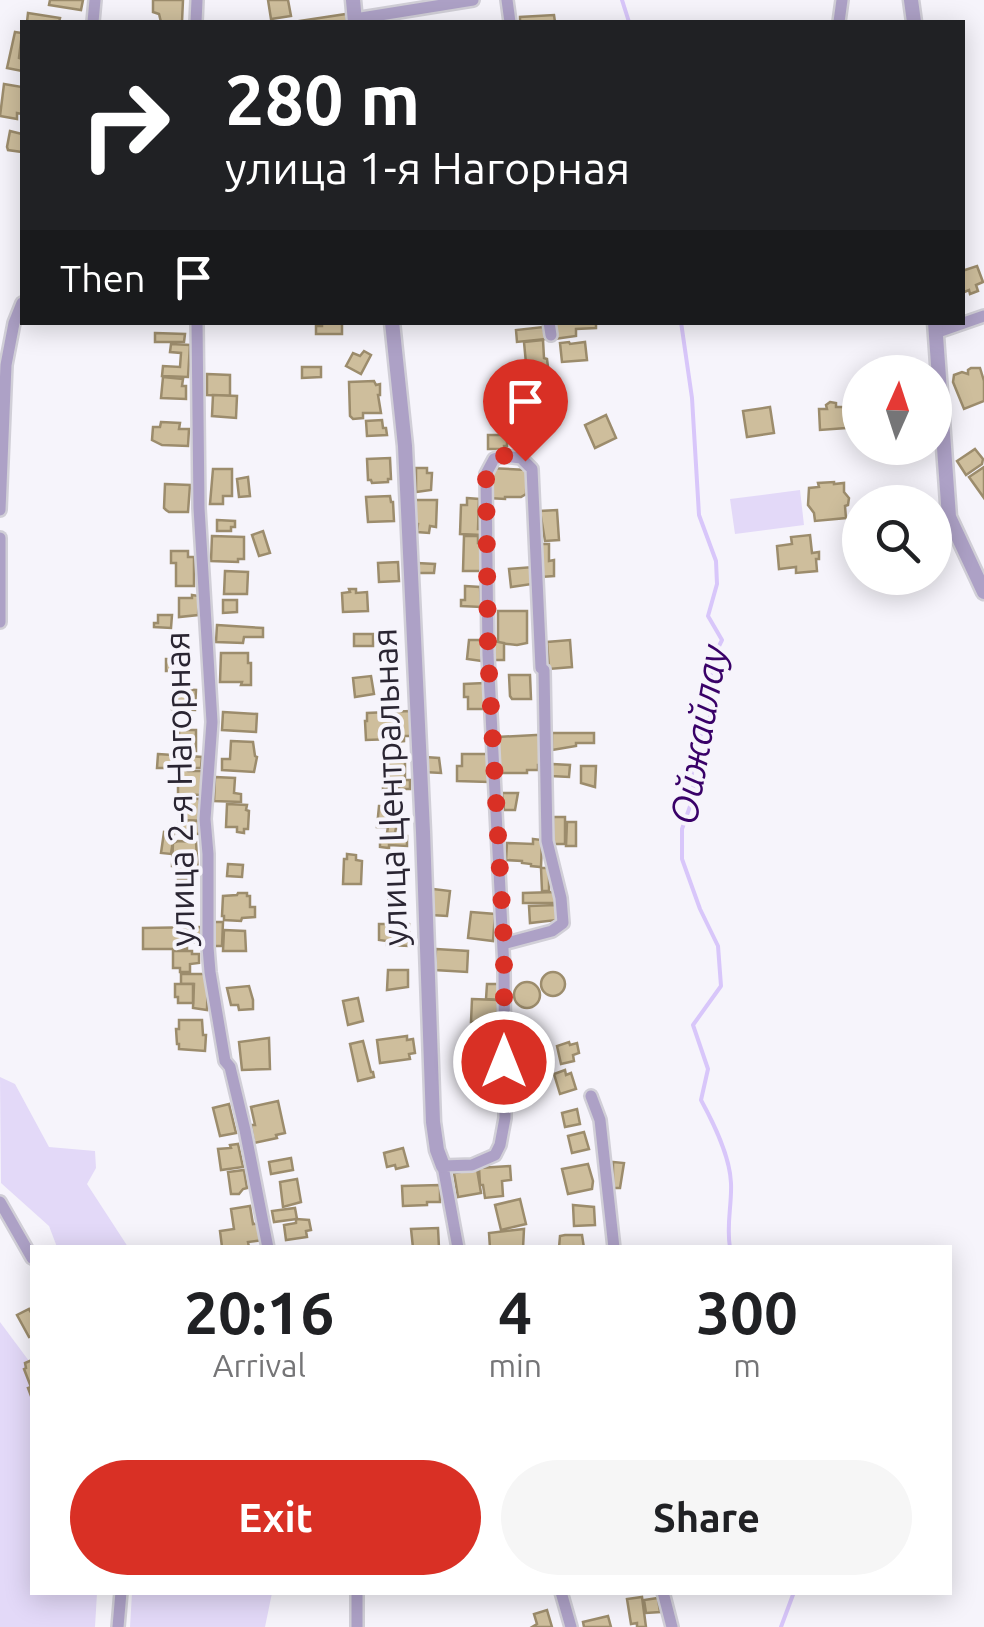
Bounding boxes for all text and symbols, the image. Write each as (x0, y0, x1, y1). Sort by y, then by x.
icon: right (60, 60, 190, 190)
text: 280 m (225, 60, 420, 138)
text: улица 1-я Нагорная (225, 142, 630, 193)
icon: arrive (166, 250, 221, 305)
text: Then (60, 257, 146, 299)
north arrow (842, 355, 952, 465)
map controls (842, 355, 952, 595)
pin (483, 359, 568, 462)
icon: arrive (498, 374, 553, 429)
button: search (842, 485, 952, 595)
street label: улица Центральная (363, 627, 415, 947)
street label: улица 2-я Нагорная (156, 631, 202, 947)
water label: Ойжайлау (662, 641, 735, 828)
position arrow (452, 1010, 556, 1114)
text: 20:16 (184, 1278, 334, 1345)
text: 4 (498, 1278, 532, 1345)
text: 300 (696, 1278, 798, 1345)
text: Arrival (213, 1347, 306, 1383)
text: min (488, 1347, 542, 1383)
text: m (733, 1347, 761, 1383)
button: Exit (70, 1460, 481, 1575)
button: Share (501, 1460, 912, 1575)

